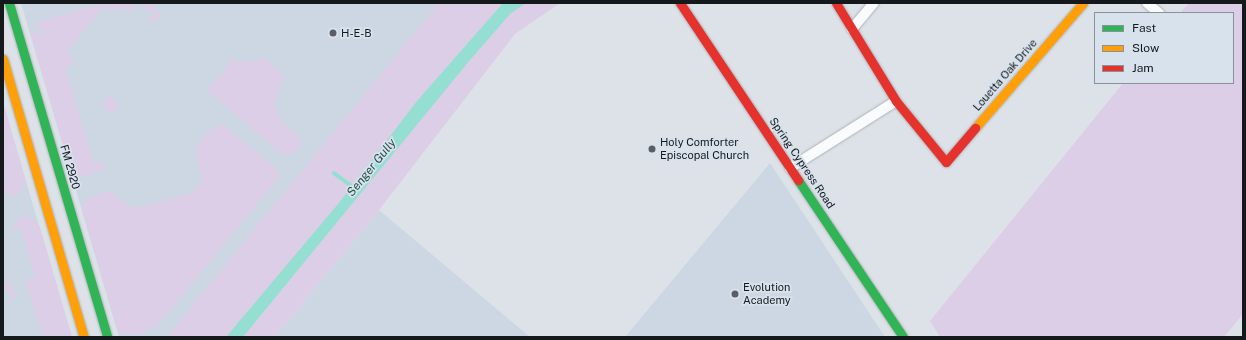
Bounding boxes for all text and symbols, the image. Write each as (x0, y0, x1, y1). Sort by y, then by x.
legend (1094, 12, 1234, 84)
text: Fast (1132, 21, 1156, 35)
place label: H-E-B (341, 26, 372, 40)
marker: H-E-B (328, 28, 338, 38)
street label: Louetta Oak Drive (970, 36, 1040, 114)
text: Slow (1132, 41, 1159, 55)
text: Jam (1132, 61, 1154, 75)
street label: Spring Cypress Road (767, 115, 837, 211)
water label: Senger Gully (344, 136, 400, 200)
place label: Holy Comforter Episcopal Church (660, 136, 749, 162)
street label: FM 2920 (57, 143, 83, 191)
marker: Holy Comforter Episcopal Church (647, 144, 657, 154)
place label: Evolution Academy (743, 281, 791, 307)
marker: Evolution Academy (730, 289, 740, 299)

